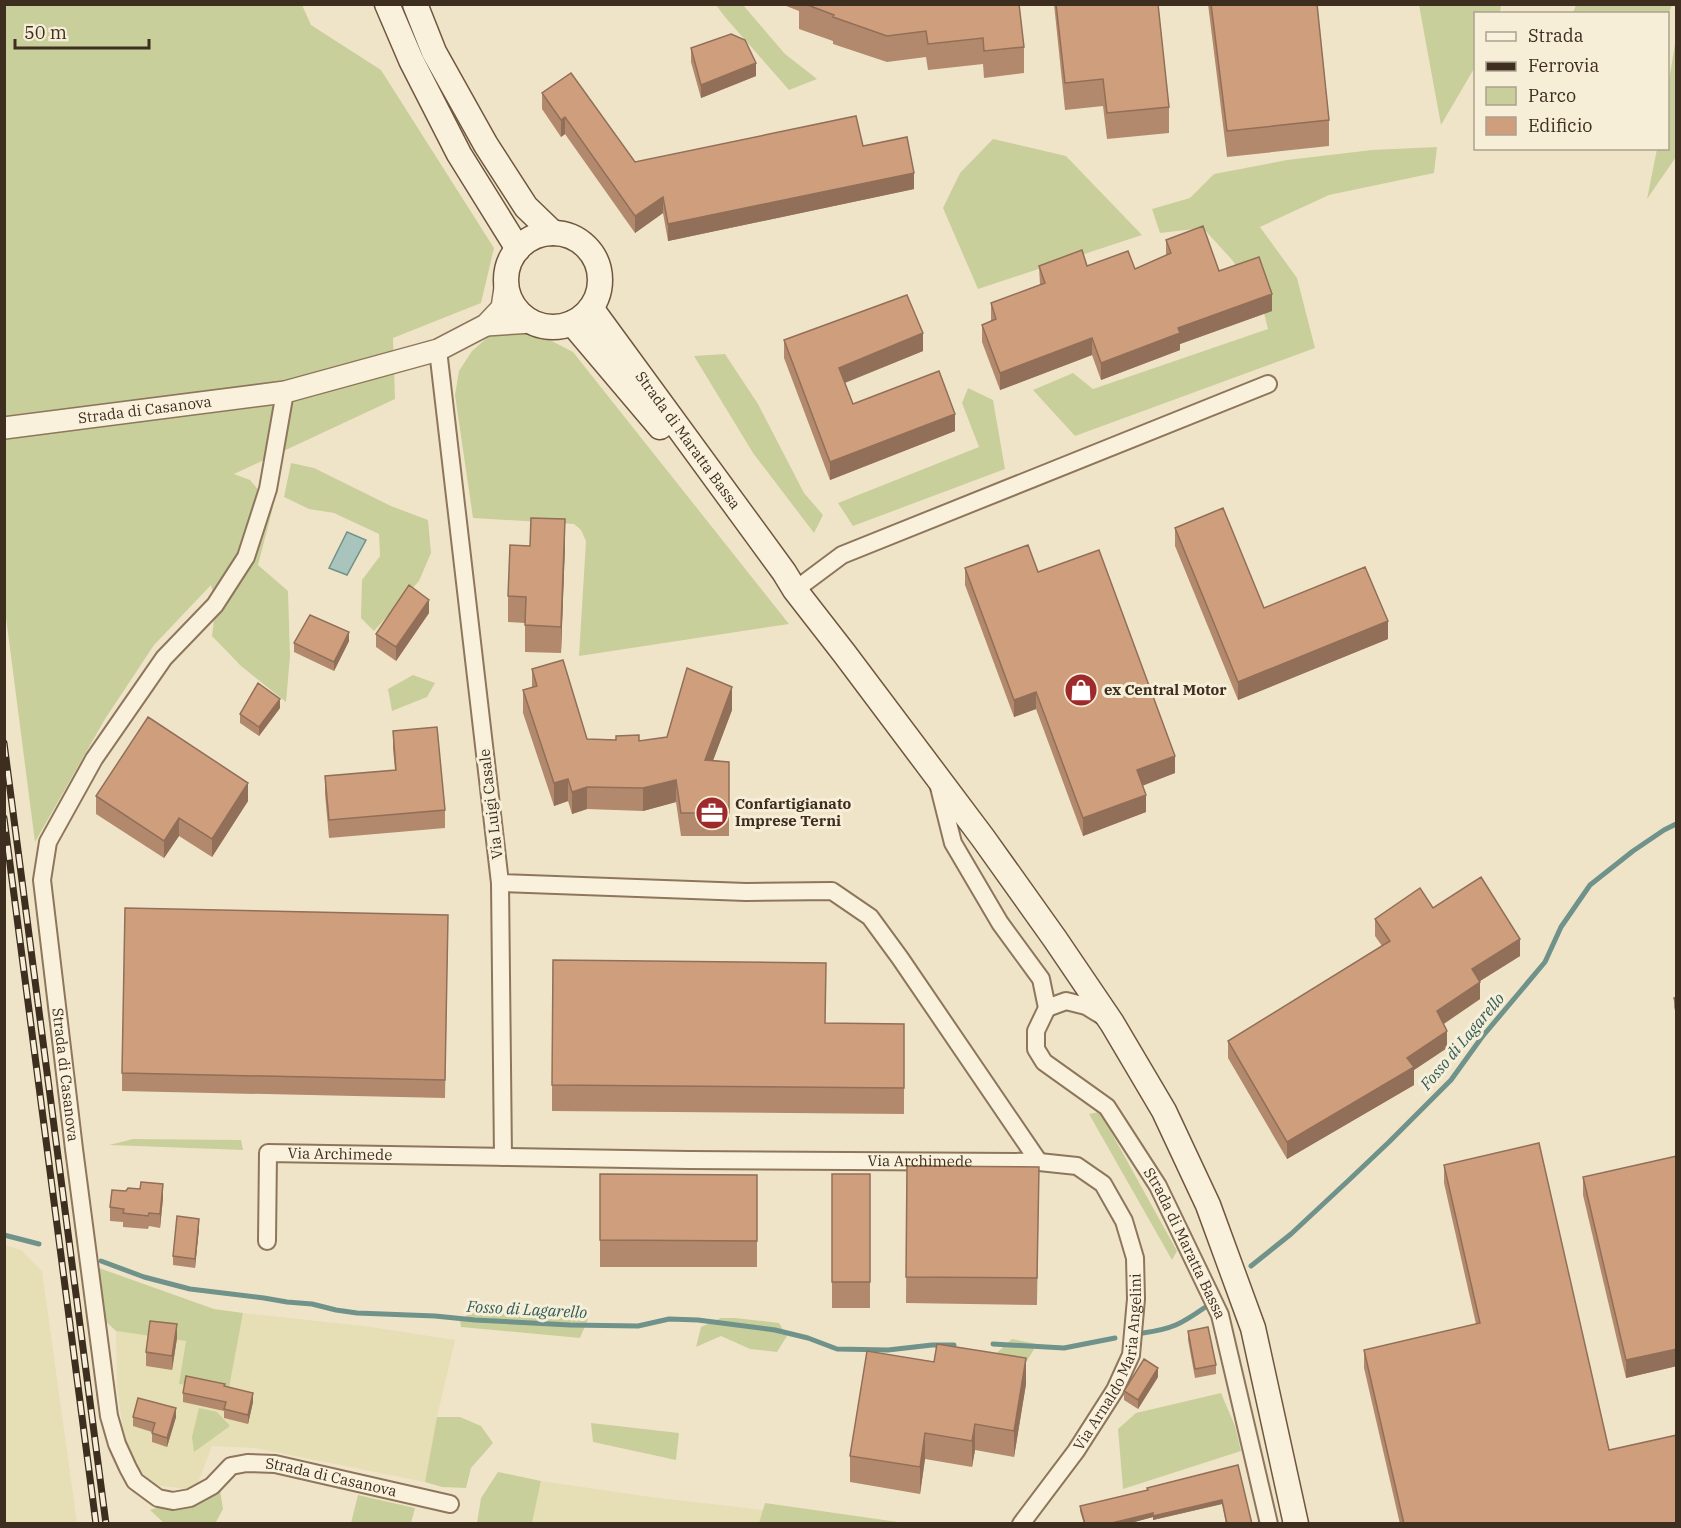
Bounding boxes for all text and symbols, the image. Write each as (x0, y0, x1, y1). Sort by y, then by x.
scale bar (15, 12, 148, 50)
legend (1474, 12, 1669, 150)
text: 50 m (24, 21, 67, 44)
text: Strada (1528, 24, 1584, 47)
text: Ferrovia (1528, 54, 1599, 77)
text: Parco (1528, 84, 1576, 107)
text: Edificio (1528, 114, 1592, 137)
street label: Strada di Maratta Bassa (631, 367, 745, 513)
street label: Strada di Casanova (77, 391, 213, 427)
shop icon: ex Central Motor (1063, 672, 1099, 708)
place label: ex Central Motor (1104, 680, 1227, 699)
street label: Via Luigi Casale (474, 748, 507, 860)
place label: Confartigianato Imprese Terni (735, 794, 851, 830)
office icon: Confartigianato Imprese Terni (694, 795, 730, 831)
water label: Fosso di Lagarello (1415, 988, 1508, 1094)
street label: Strada di Casanova (48, 1007, 83, 1143)
street label: Via Archimede (288, 1143, 392, 1164)
street label: Via Archimede (868, 1151, 972, 1171)
street label: Strada di Maratta Bassa (1140, 1164, 1230, 1322)
street label: Via Arnaldo Maria Angelini (1069, 1273, 1145, 1454)
water label: Fosso di Lagarello (465, 1296, 588, 1322)
street label: Strada di Casanova (265, 1454, 399, 1501)

